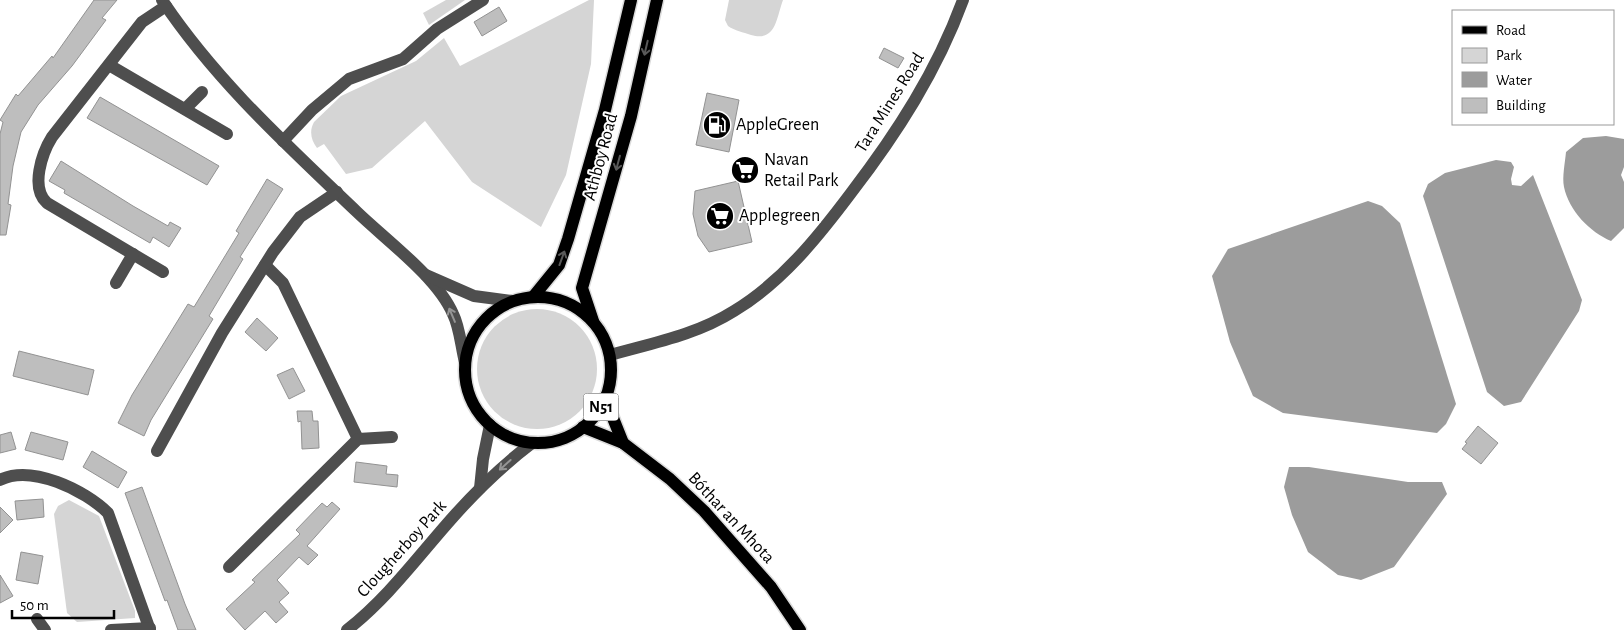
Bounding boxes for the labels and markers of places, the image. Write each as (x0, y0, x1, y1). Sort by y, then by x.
fuel station icon: AppleGreen (702, 110, 732, 140)
place label: AppleGreen (736, 116, 819, 134)
place label: Navan Retail Park (764, 151, 839, 190)
supermarket icon: Navan Retail Park (730, 155, 760, 185)
supermarket icon: Applegreen (705, 201, 735, 231)
place label: Applegreen (739, 207, 820, 225)

